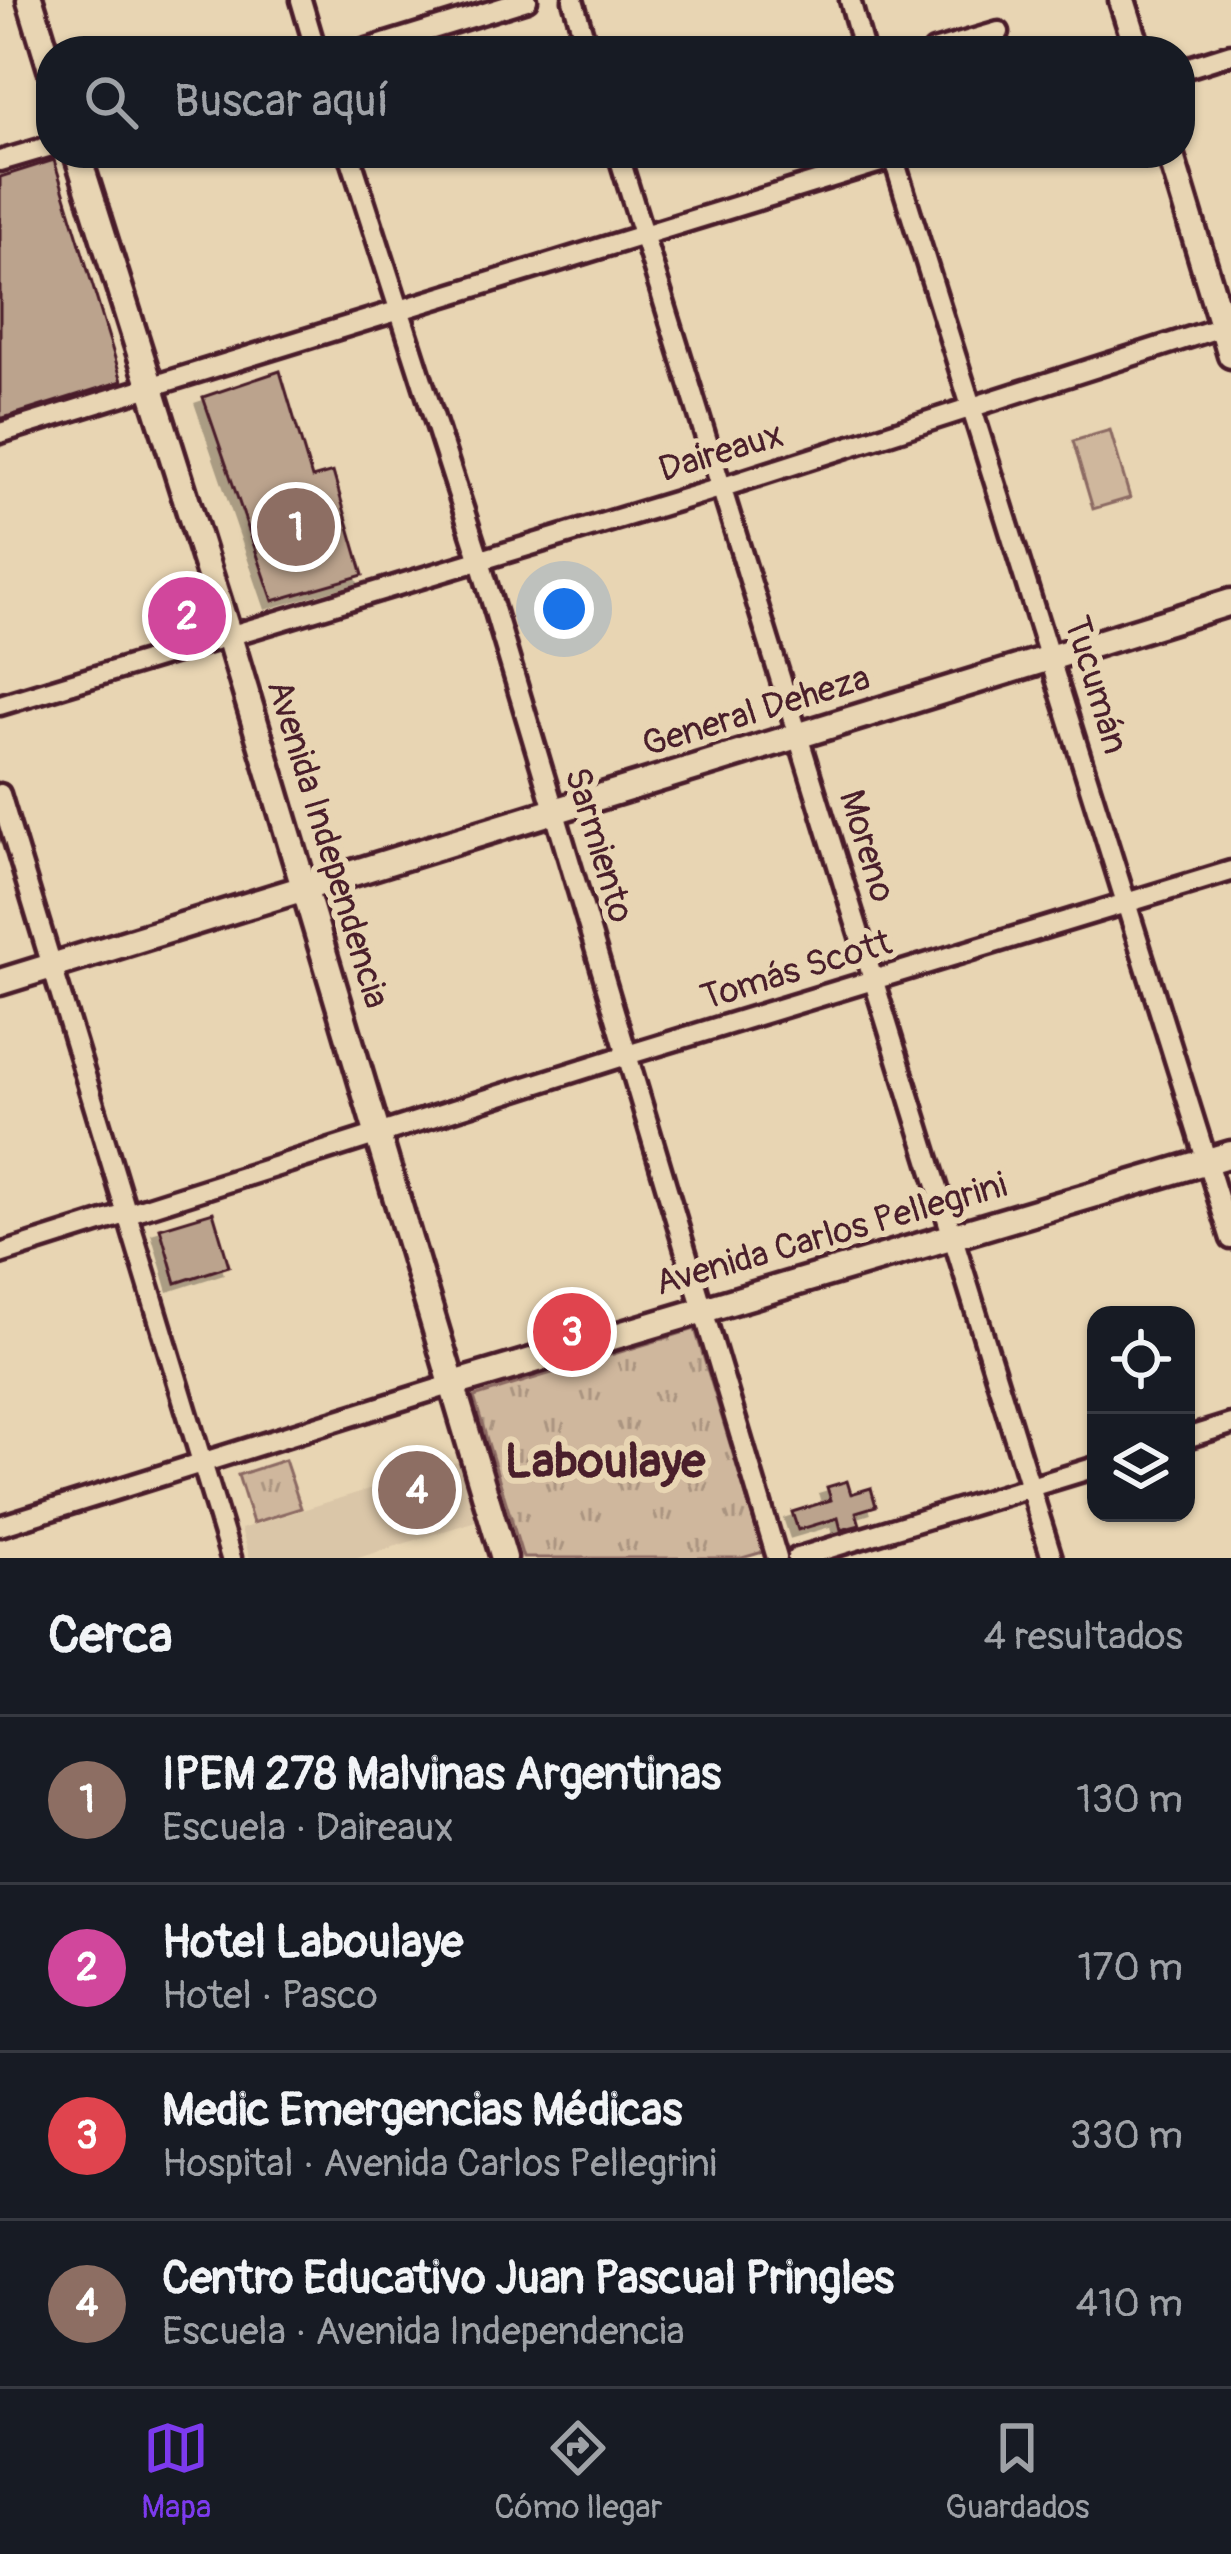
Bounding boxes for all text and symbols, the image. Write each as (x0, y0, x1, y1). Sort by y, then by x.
search box (36, 36, 1195, 168)
icon: search (78, 69, 144, 135)
text: Buscar aquí (174, 74, 389, 130)
street label: Daireaux (653, 412, 789, 492)
pin: 1 (257, 482, 335, 572)
pin: 2 (148, 571, 226, 661)
your location (534, 579, 594, 639)
street label: Tucumán (1054, 611, 1138, 759)
street label: General Deheza (637, 655, 875, 767)
street label: Avenida Independencia (257, 674, 399, 1014)
street label: Sarmiento (554, 762, 644, 928)
street label: Moreno (829, 785, 905, 907)
street label: Tomás Scott (695, 920, 897, 1020)
street label: Avenida Carlos Pellegrini (650, 1162, 1012, 1306)
pin: 3 (533, 1287, 611, 1377)
map controls (1087, 1306, 1195, 1522)
button: locate (1087, 1306, 1195, 1414)
button: layers (1087, 1414, 1195, 1522)
district label: Laboulaye (505, 1432, 707, 1492)
pin: 4 (378, 1445, 456, 1535)
text: Cerca (48, 1604, 172, 1668)
text: 4 resultados (983, 1612, 1183, 1661)
text: IPEM 278 Malvinas Argentinas (162, 1747, 721, 1803)
text: 1 (79, 1775, 95, 1824)
text: 130 m (1076, 1775, 1183, 1824)
text: Escuela · Daireaux (162, 1803, 454, 1852)
text: Hotel Laboulaye (162, 1915, 463, 1971)
text: 2 (76, 1943, 98, 1992)
text: 170 m (1077, 1943, 1183, 1992)
text: Hotel · Pasco (162, 1971, 378, 2020)
text: Medic Emergencias Médicas (162, 2083, 682, 2139)
text: 3 (76, 2111, 98, 2160)
text: 330 m (1070, 2111, 1183, 2160)
text: Hospital · Avenida Carlos Pellegrini (162, 2139, 717, 2188)
text: Centro Educativo Juan Pascual Pringles (162, 2251, 894, 2307)
text: 4 (76, 2279, 98, 2328)
text: 410 m (1075, 2279, 1183, 2328)
text: Escuela · Avenida Independencia (162, 2307, 685, 2356)
tab: Mapa (141, 2415, 211, 2528)
tab: Cómo llegar (494, 2415, 662, 2528)
tab: Guardados (945, 2415, 1090, 2528)

